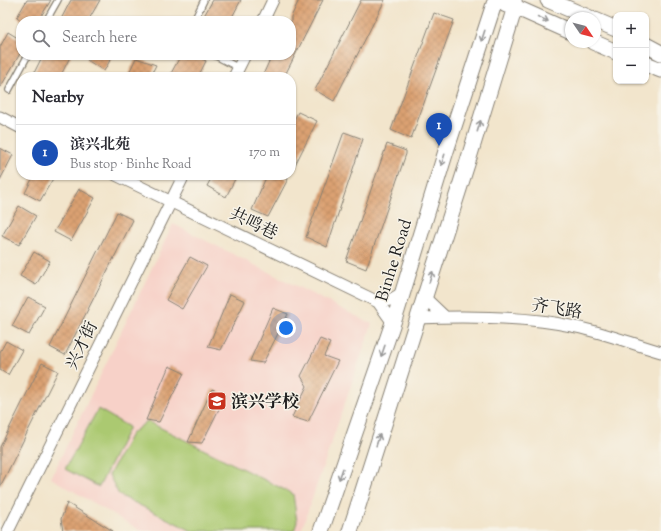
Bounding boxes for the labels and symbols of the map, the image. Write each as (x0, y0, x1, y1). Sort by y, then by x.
north arrow (565, 12, 601, 48)
one-way arrow (537, 16, 549, 23)
one-way arrow (479, 29, 486, 42)
pin: 1 (426, 113, 452, 146)
one-way arrow (476, 120, 483, 133)
one-way arrow (439, 153, 446, 166)
street label: 共鸣巷 (225, 203, 281, 247)
street label: Binhe Road (371, 216, 419, 305)
one-way arrow (428, 270, 435, 283)
street label: 齐飞路 (530, 294, 584, 326)
street label: 兴才街 (61, 318, 105, 374)
your location (276, 318, 296, 338)
one-way arrow (379, 344, 387, 356)
school or university icon: 滨兴学校 (206, 390, 228, 412)
place label: 滨兴学校 (231, 391, 299, 415)
one-way arrow (375, 434, 382, 447)
one-way arrow (337, 467, 344, 480)

